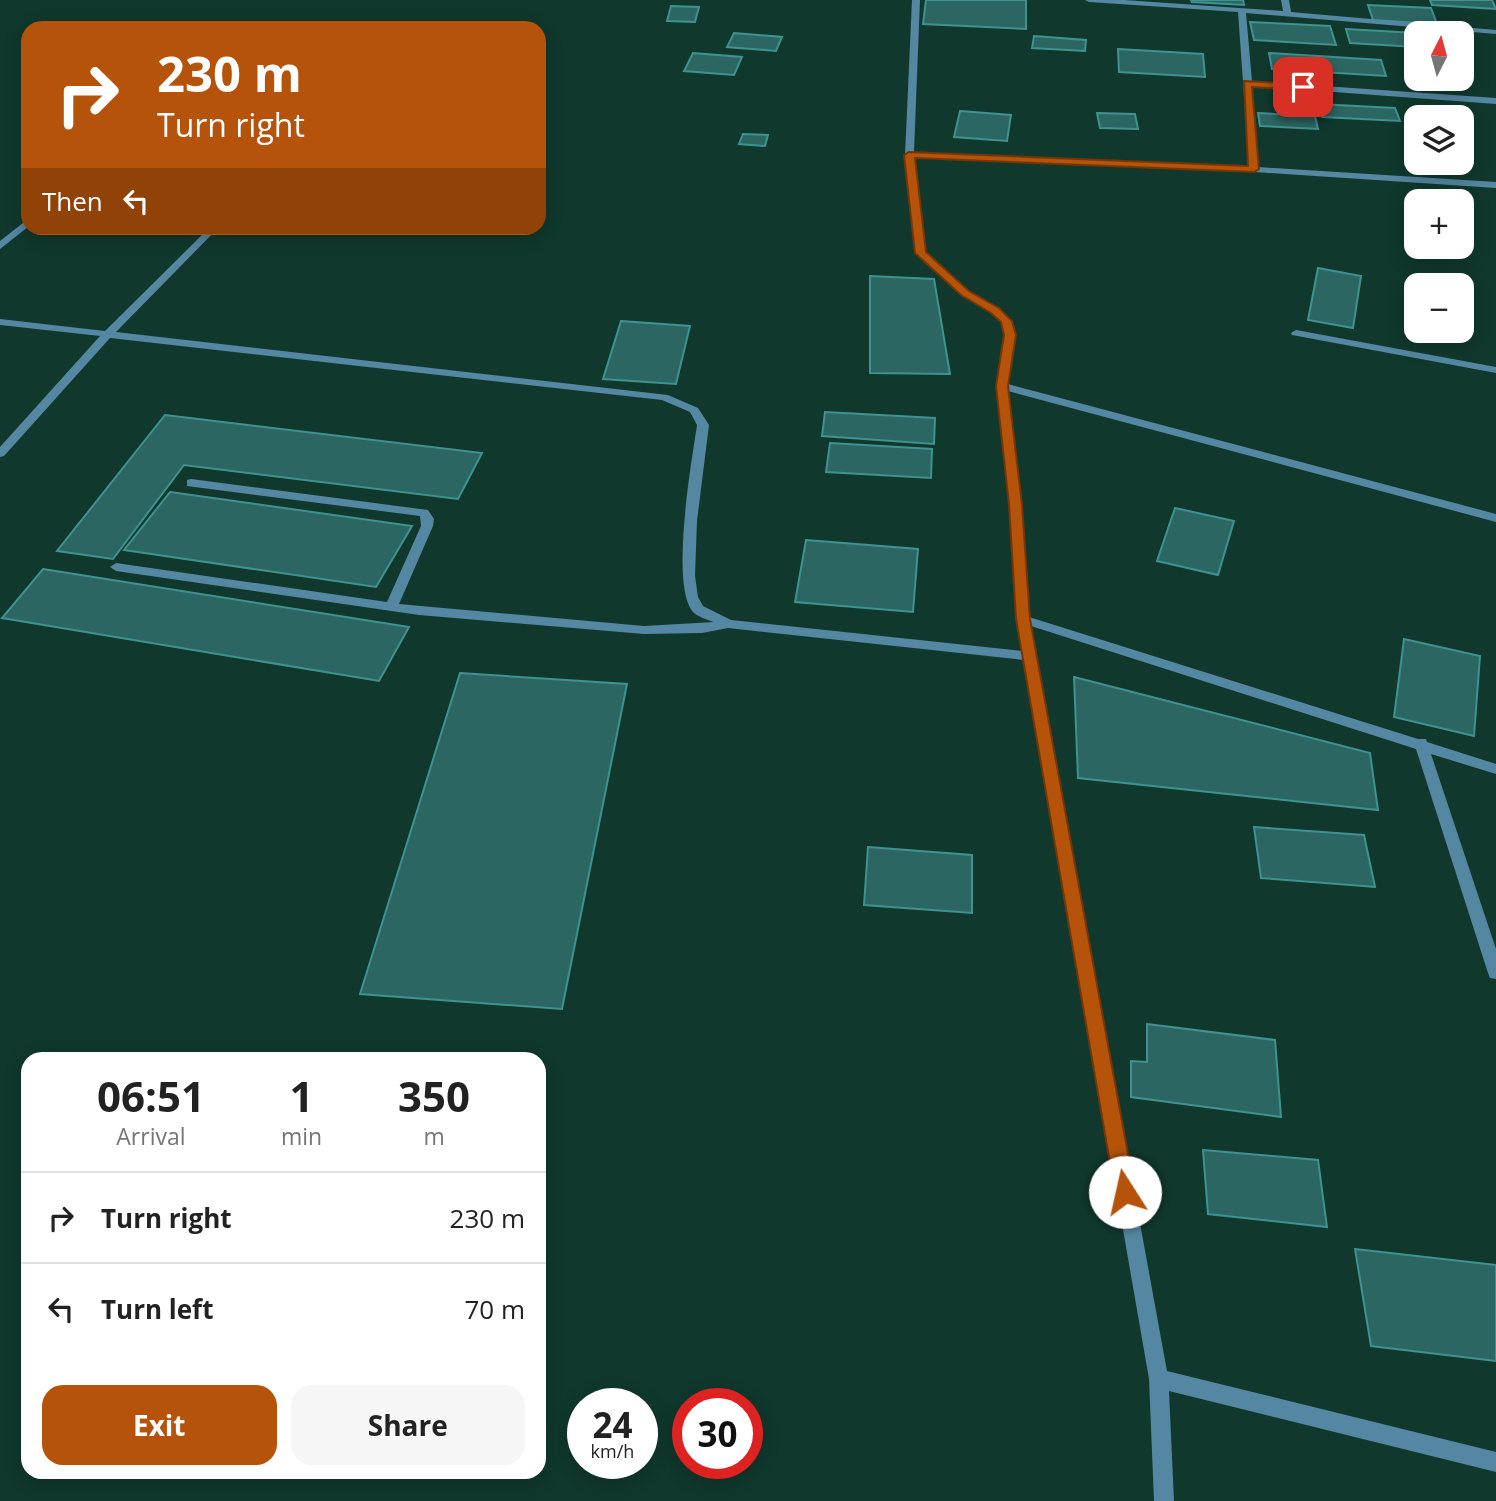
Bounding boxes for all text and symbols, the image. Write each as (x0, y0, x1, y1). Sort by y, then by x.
north arrow (1404, 21, 1474, 91)
map controls (1404, 21, 1474, 343)
text: 230 m (157, 40, 302, 106)
icon: right (42, 49, 133, 140)
pin (1273, 57, 1333, 117)
icon: arrive (1284, 68, 1322, 106)
text: Turn right (157, 103, 305, 146)
button: layers (1404, 105, 1474, 175)
icon: left (117, 182, 155, 220)
text: Then (42, 183, 103, 219)
button: + (1404, 189, 1474, 259)
button: − (1404, 273, 1474, 343)
text: 06:51 (97, 1067, 205, 1124)
text: 1 (289, 1067, 314, 1124)
text: 350 (398, 1067, 470, 1124)
text: Arrival (116, 1120, 186, 1152)
text: min (281, 1120, 322, 1152)
text: m (423, 1120, 445, 1152)
position arrow (1088, 1155, 1162, 1229)
icon: right (42, 1199, 80, 1237)
text: Turn right (101, 1200, 232, 1236)
text: 230 m (450, 1200, 525, 1236)
icon: left (42, 1290, 80, 1328)
text: Turn left (101, 1291, 213, 1327)
text: 70 m (464, 1291, 525, 1327)
button: Exit (42, 1385, 277, 1465)
button: Share (291, 1385, 525, 1465)
speed limit sign: 30 (672, 1388, 763, 1479)
text: 24 (592, 1401, 633, 1448)
text: km/h (591, 1439, 634, 1463)

